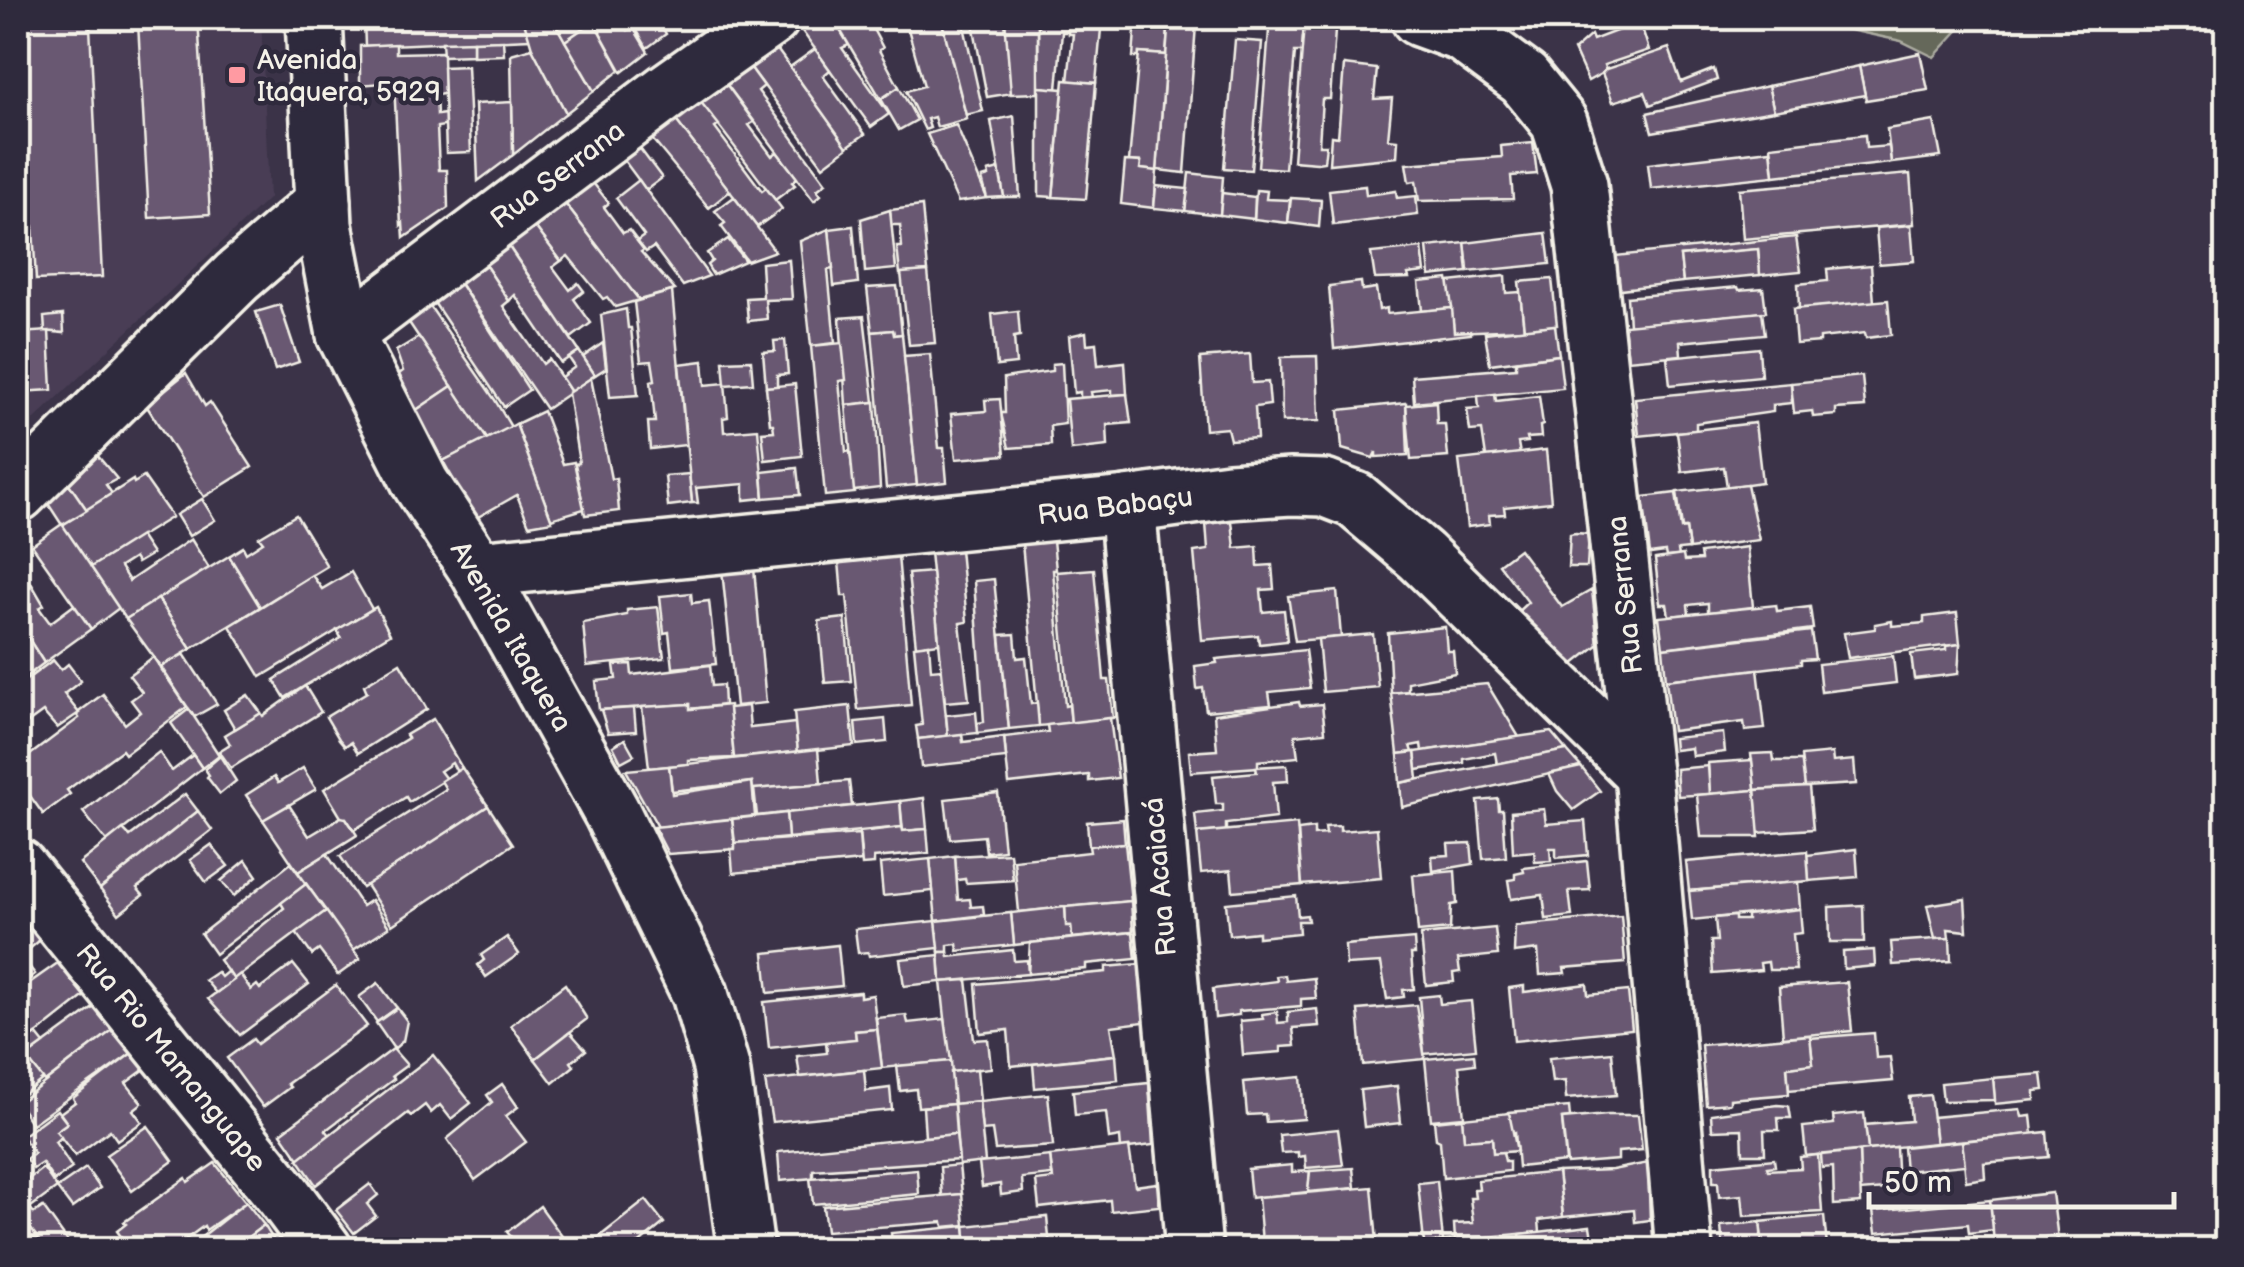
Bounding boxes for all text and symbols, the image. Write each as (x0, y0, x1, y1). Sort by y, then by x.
place label: Avenida Itaquera, 5929 (257, 44, 441, 109)
marker: Avenida Itaquera, 5929 (226, 64, 248, 86)
street label: Rua Serrana (484, 114, 631, 236)
street label: Rua Babaçu (1036, 481, 1195, 532)
street label: Rua Serrana (1601, 514, 1650, 676)
street label: Avenida Itaquera (443, 536, 579, 738)
street label: Rua Acaiacá (1137, 796, 1184, 958)
street label: Rua Rio Mamanguape (69, 937, 273, 1179)
scale bar (1869, 1147, 2174, 1209)
text: 50 m (1884, 1165, 1952, 1201)

